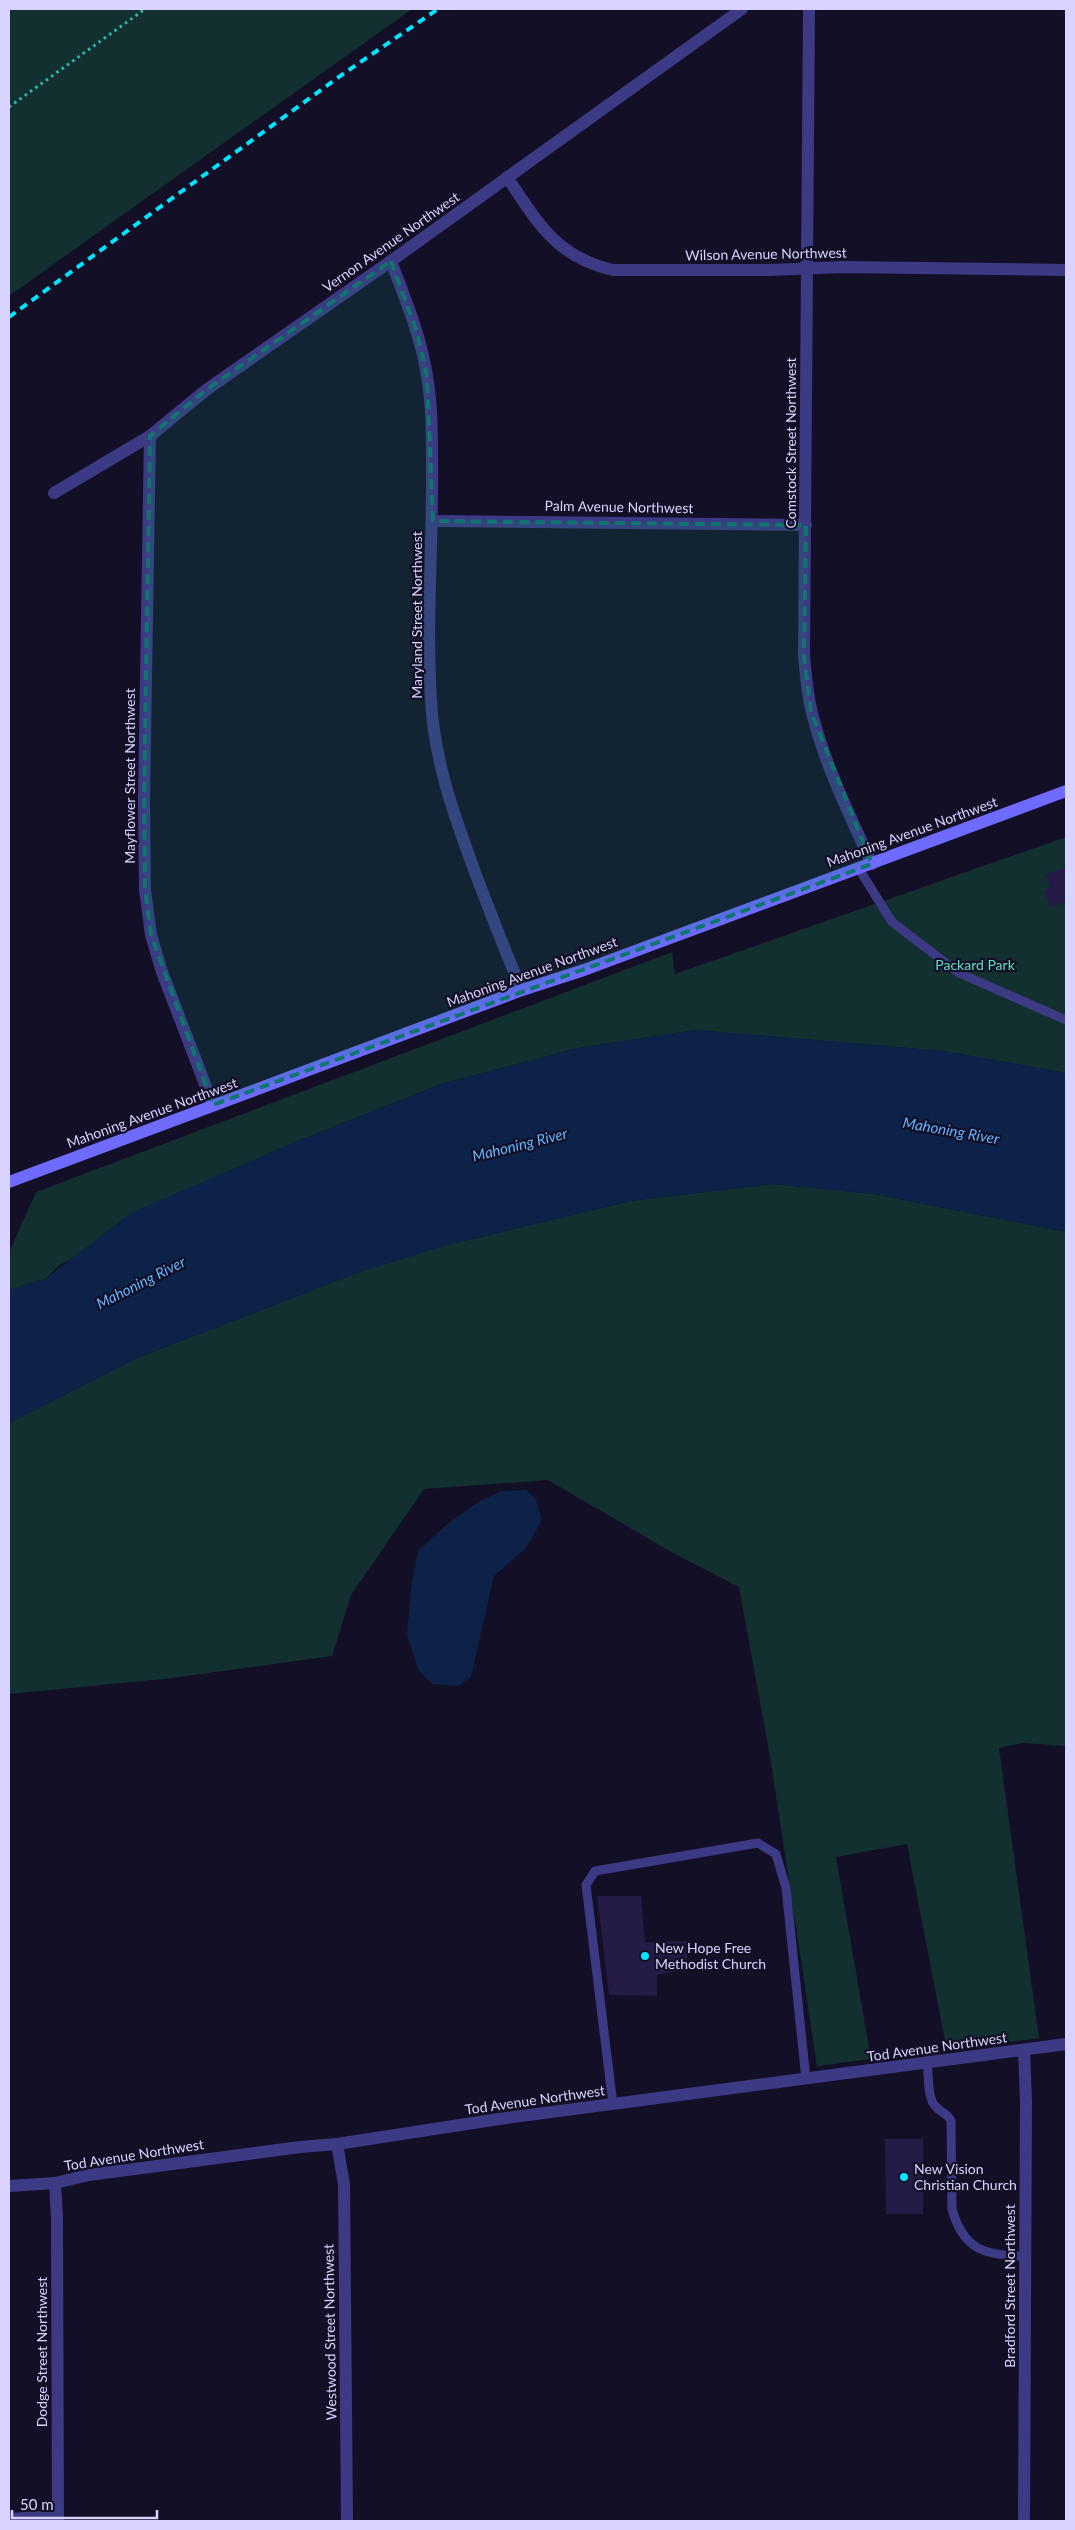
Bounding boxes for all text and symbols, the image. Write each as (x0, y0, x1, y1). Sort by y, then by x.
street label: Vernon Avenue Northwest (319, 188, 462, 295)
street label: Wilson Avenue Northwest (685, 244, 847, 263)
street label: Comstock Street Northwest (782, 357, 799, 529)
street label: Palm Avenue Northwest (545, 497, 693, 516)
street label: Maryland Street Northwest (408, 531, 425, 699)
street label: Mayflower Street Northwest (121, 688, 138, 864)
street label: Mahoning Avenue Northwest (824, 793, 1000, 870)
street label: Mahoning Avenue Northwest (444, 933, 620, 1010)
park label: Packard Park (935, 956, 1016, 973)
street label: Mahoning Avenue Northwest (64, 1074, 240, 1151)
water label: Mahoning River (902, 1113, 1002, 1148)
water label: Mahoning River (470, 1123, 570, 1165)
water label: Mahoning River (93, 1252, 189, 1312)
place label: New Hope Free Methodist Church (655, 1939, 766, 1972)
marker: New Hope Free Methodist Church (639, 1950, 651, 1962)
street label: Tod Avenue Northwest (866, 2028, 1008, 2065)
street label: Tod Avenue Northwest (464, 2081, 606, 2118)
street label: Tod Avenue Northwest (63, 2135, 205, 2174)
place label: New Vision Christian Church (914, 2160, 1017, 2193)
marker: New Vision Christian Church (898, 2171, 910, 2183)
street label: Bradford Street Northwest (1001, 2204, 1018, 2368)
street label: Westwood Street Northwest (319, 2244, 340, 2420)
street label: Dodge Street Northwest (33, 2277, 50, 2427)
scale bar (12, 2488, 158, 2520)
text: 50 m (20, 2495, 54, 2513)

